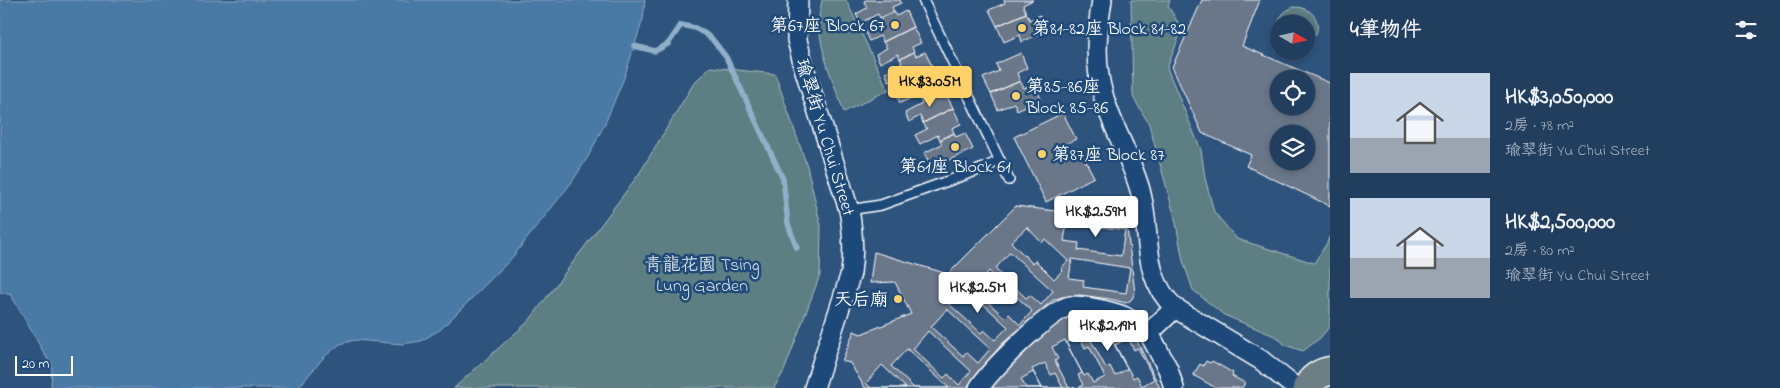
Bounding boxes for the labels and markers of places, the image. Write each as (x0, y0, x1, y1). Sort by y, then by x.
place label: 第67座 Block 67 (770, 14, 886, 40)
place label: 第81-82座 Block 81-82 (1032, 17, 1186, 43)
marker: 第67座 Block 67 (889, 19, 901, 31)
marker: 第81-82座 Block 81-82 (1016, 22, 1028, 34)
pin: HK$3.05M (878, 66, 982, 108)
place label: 第85-86座 Block 85-86 (1025, 75, 1108, 122)
marker: 第85-86座 Block 85-86 (1010, 90, 1022, 102)
marker: 第61座 Block 61 (949, 141, 961, 153)
place label: 第87座 Block 87 (1052, 143, 1165, 169)
marker: 第87座 Block 87 (1036, 148, 1048, 160)
place label: 第61座 Block 61 (899, 155, 1011, 181)
pin: HK$2.59M (1044, 196, 1148, 238)
pin: HK$2.5M (932, 272, 1024, 314)
place label: 天后廟 (834, 288, 888, 314)
marker: 天后廟 (892, 293, 904, 305)
pin: HK$2.19M (1056, 310, 1160, 352)

